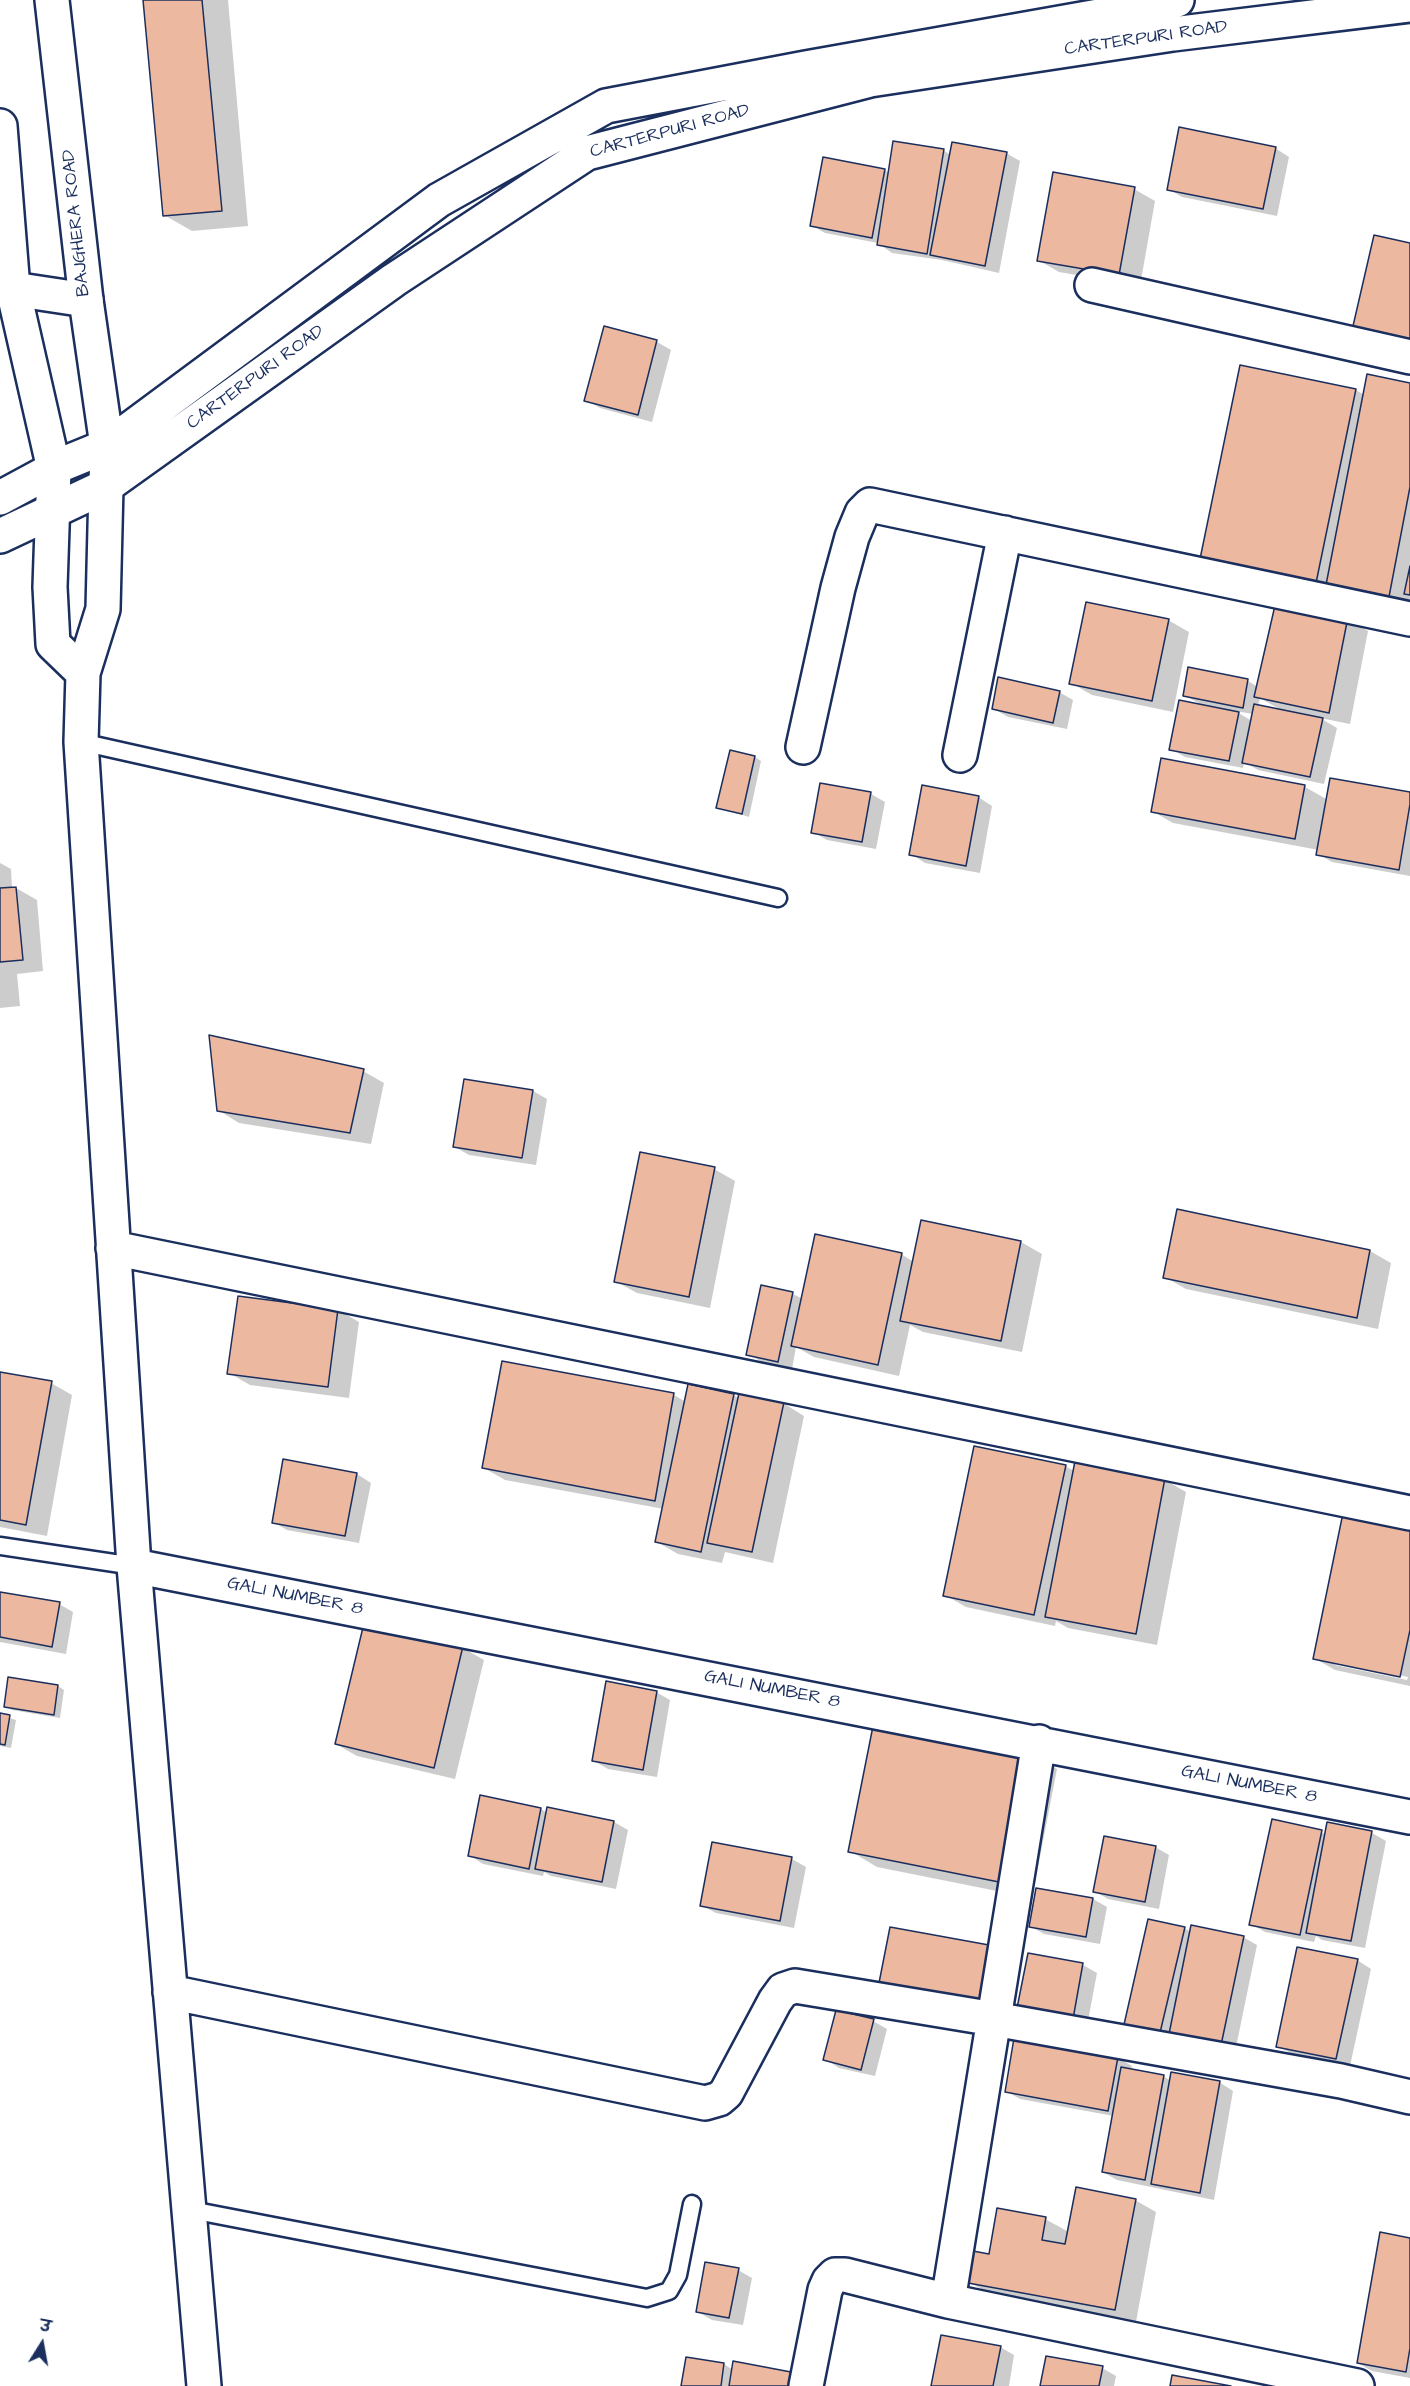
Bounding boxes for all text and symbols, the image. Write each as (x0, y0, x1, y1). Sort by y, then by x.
street label: CARTERPURI ROAD (1063, 17, 1229, 61)
street label: CARTERPURI ROAD (588, 100, 752, 164)
street label: BAJGHERA ROAD (59, 149, 95, 297)
street label: CARTERPURI ROAD (183, 321, 329, 435)
street label: GALI NUMBER 8 (225, 1573, 365, 1621)
street label: GALI NUMBER 8 (702, 1666, 842, 1714)
street label: GALI NUMBER 8 (1179, 1761, 1319, 1809)
north arrow (12, 2314, 72, 2374)
text: उ (38, 2315, 53, 2338)

